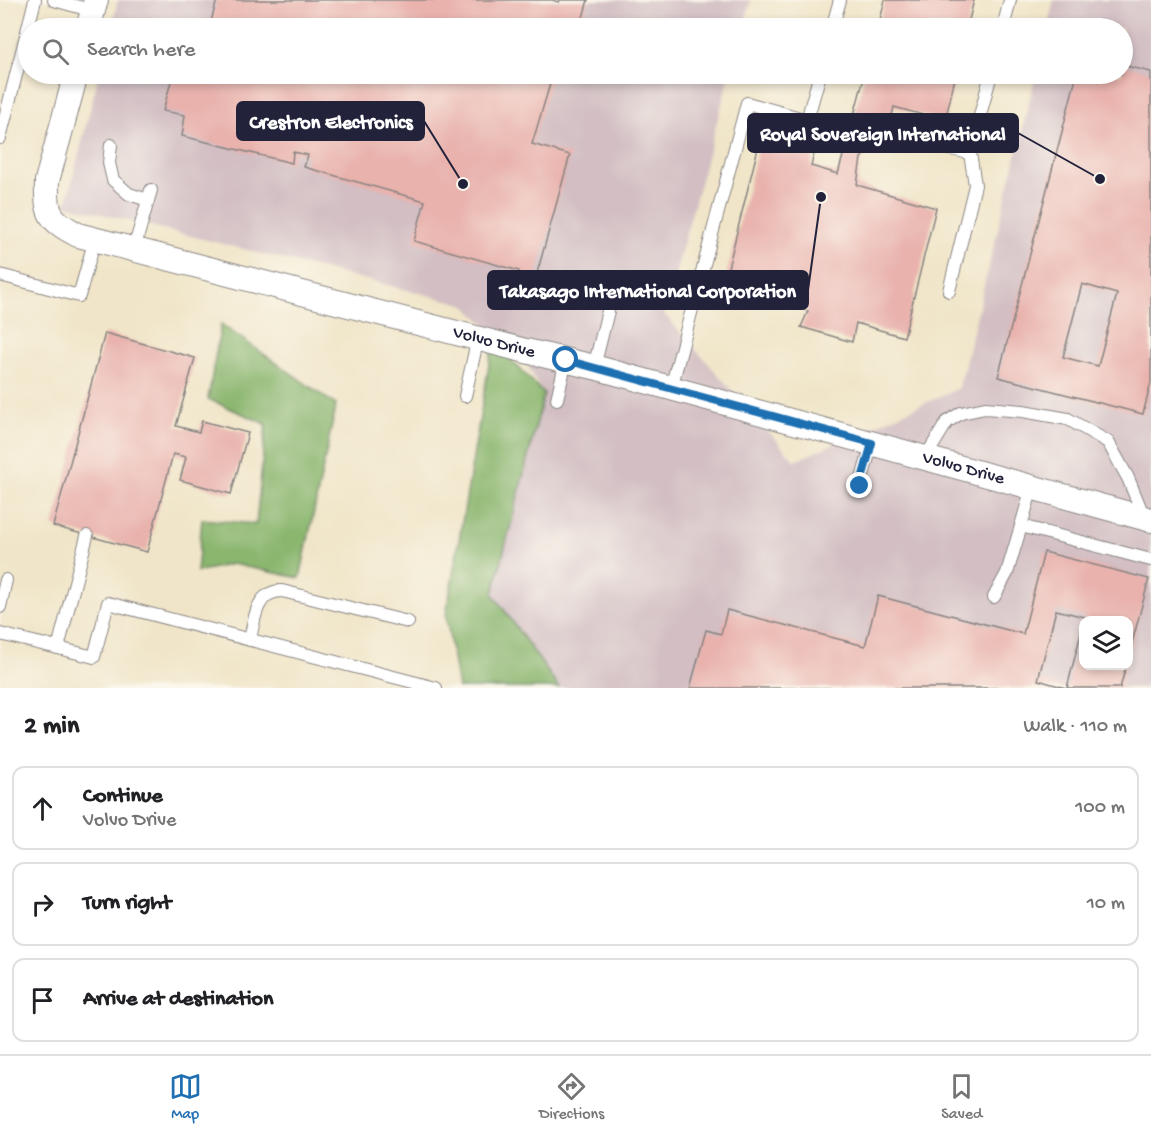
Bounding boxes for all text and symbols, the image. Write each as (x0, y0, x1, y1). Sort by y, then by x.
search box (18, 18, 1133, 84)
icon: search (39, 35, 72, 68)
text: Search here (87, 38, 195, 64)
callout: Crestron Electronics (237, 102, 424, 140)
text: Crestron Electronics (248, 113, 414, 136)
callout: Royal Sovereign International (748, 114, 1018, 152)
text: Royal Sovereign International (759, 125, 1006, 148)
callout: Takasago International Corporation (488, 271, 808, 309)
text: Takasago International Corporation (498, 282, 796, 305)
street label: Volvo Drive (450, 322, 538, 363)
route start (552, 346, 578, 372)
street label: Volvo Drive (919, 447, 1007, 490)
route end (846, 472, 872, 498)
map controls (1079, 616, 1133, 670)
button: layers (1079, 616, 1133, 670)
text: 2 min (24, 712, 79, 743)
text: Walk · 110 m (1023, 716, 1127, 739)
text: Continue (83, 784, 163, 810)
icon: ahead (26, 792, 59, 825)
text: 100 m (1075, 797, 1125, 820)
text: Volvo Drive (83, 810, 176, 833)
icon: right (26, 888, 59, 921)
text: Turn right (83, 891, 171, 917)
text: 10 m (1087, 893, 1125, 916)
icon: arrive (26, 984, 59, 1017)
text: Arrive at destination (83, 987, 273, 1013)
tab: Map (169, 1070, 202, 1125)
tab: Directions (539, 1070, 604, 1125)
tab: Saved (941, 1070, 982, 1125)

